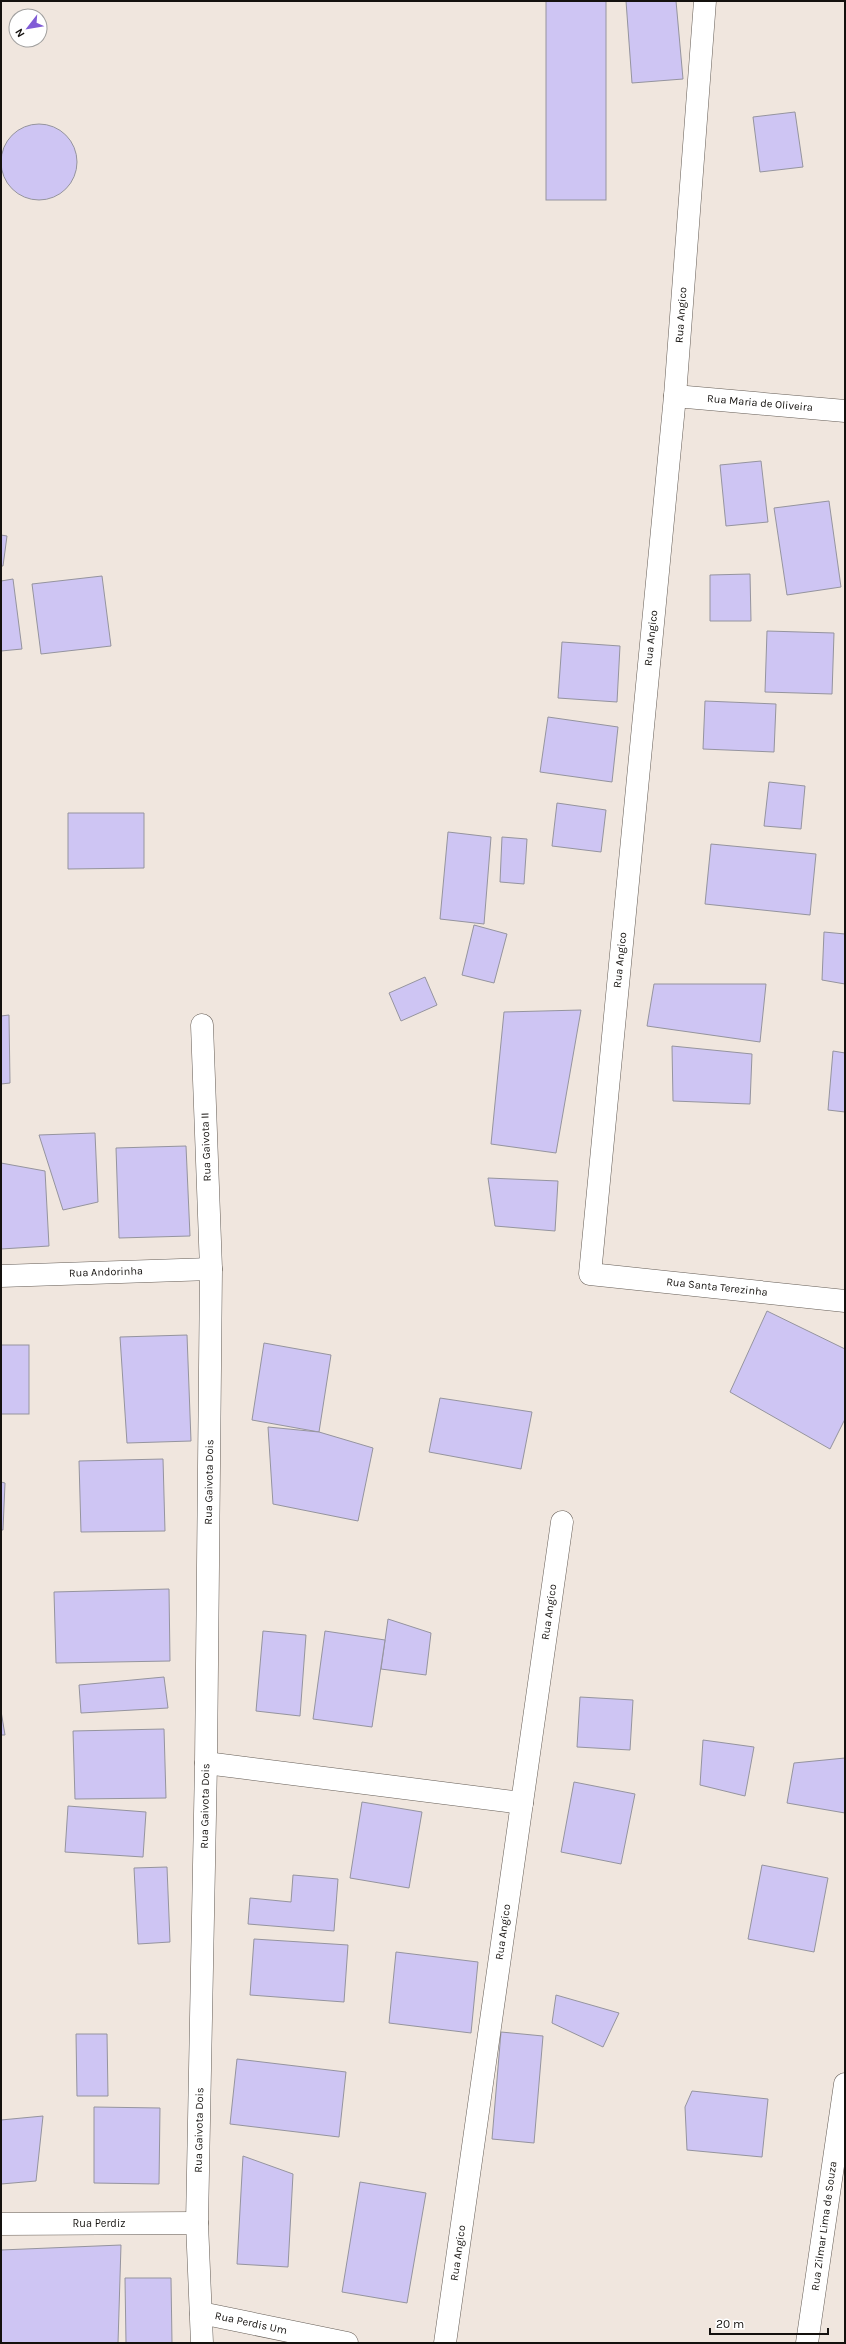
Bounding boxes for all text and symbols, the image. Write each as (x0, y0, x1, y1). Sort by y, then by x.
north arrow (8, 8, 48, 48)
text: N (12, 26, 27, 40)
street label: Rua Angico (673, 287, 689, 343)
street label: Rua Maria de Oliveira (707, 392, 813, 414)
street label: Rua Angico (642, 609, 660, 667)
street label: Rua Angico (611, 931, 629, 989)
street label: Rua Gaivota II (198, 1112, 214, 1182)
street label: Rua Andorinha (69, 1264, 143, 1280)
street label: Rua Santa Terezinha (666, 1275, 768, 1299)
street label: Rua Gaivota Dois (202, 1439, 216, 1525)
street label: Rua Angico (539, 1583, 559, 1641)
street label: Rua Gaivota Dois (198, 1763, 212, 1849)
street label: Rua Angico (493, 1903, 513, 1961)
street label: Rua Gaivota Dois (192, 2087, 206, 2173)
street label: Rua Zilmar Lima de Souza (808, 2160, 840, 2292)
street label: Rua Perdiz (73, 2217, 125, 2230)
street label: Rua Angico (448, 2224, 468, 2282)
street label: Rua Perdis Um (214, 2309, 288, 2337)
scale bar (710, 2310, 828, 2336)
text: 20 m (716, 2317, 744, 2331)

